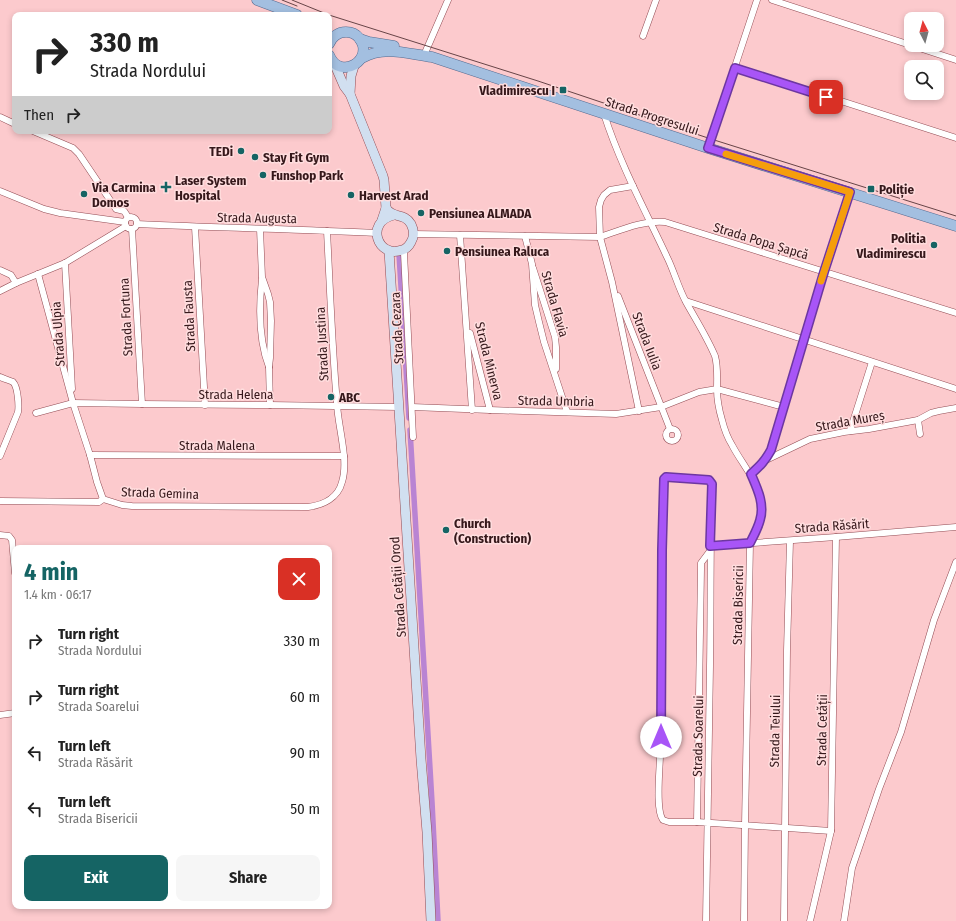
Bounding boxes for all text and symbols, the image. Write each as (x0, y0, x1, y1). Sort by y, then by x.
north arrow (904, 12, 944, 52)
map controls (904, 12, 944, 100)
text: 330 m (90, 26, 159, 59)
icon: right (24, 28, 76, 80)
text: Strada Nordului (90, 60, 206, 82)
button: search (904, 60, 944, 100)
pin (809, 80, 843, 114)
place label: Vladimirescu I (478, 83, 555, 98)
marker: Vladimirescu I (558, 85, 568, 95)
icon: arrive (815, 86, 837, 108)
street label: Strada Progresului (603, 94, 701, 138)
icon: right (62, 104, 84, 126)
text: Then (24, 106, 54, 124)
place label: TEDi (209, 144, 233, 159)
marker: TEDi (236, 146, 246, 156)
place label: Stay Fit Gym (263, 150, 329, 165)
marker: Stay Fit Gym (250, 152, 260, 162)
place label: Funshop Park (271, 168, 344, 183)
marker: Funshop Park (258, 170, 268, 180)
place label: Laser System Hospital (175, 173, 246, 203)
place label: Via Carmina Domos (91, 180, 156, 210)
marker: Laser System Hospital (160, 181, 172, 193)
place label: Poliție (879, 182, 914, 198)
marker: Poliție (866, 184, 876, 194)
place label: Harvest Arad (359, 188, 429, 203)
marker: Via Carmina Domos (79, 189, 89, 199)
marker: Harvest Arad (346, 190, 356, 200)
place label: Pensiunea ALMADA (429, 206, 532, 221)
marker: Pensiunea ALMADA (416, 208, 426, 218)
street label: Strada Augusta (217, 210, 297, 226)
street label: Strada Popa Șapcă (711, 219, 810, 264)
place label: Politia Vladimirescu (856, 231, 927, 261)
marker: Politia Vladimirescu (929, 240, 939, 250)
place label: Pensiunea Raluca (455, 244, 550, 259)
marker: Pensiunea Raluca (442, 246, 452, 256)
street label: Strada Flavia (538, 269, 572, 339)
street label: Strada Fortuna (116, 277, 136, 357)
street label: Strada Fausta (180, 280, 198, 352)
street label: Strada Cezara (388, 292, 406, 364)
street label: Strada Ulpia (48, 301, 68, 367)
street label: Strada Justina (313, 307, 331, 381)
street label: Strada Iulia (629, 310, 665, 372)
street label: Strada Minerva (472, 320, 506, 402)
street label: Strada Helena (199, 387, 273, 402)
place label: ABC (338, 390, 360, 405)
marker: ABC (326, 392, 336, 402)
street label: Strada Umbria (518, 393, 594, 409)
street label: Strada Mureș (814, 407, 886, 435)
street label: Strada Malena (179, 438, 255, 453)
street label: Strada Gemina (121, 484, 199, 502)
place label: Church (Construction) (454, 516, 531, 546)
street label: Strada Răsărit (794, 516, 871, 536)
marker: Church (Construction) (441, 525, 451, 535)
street label: Strada Cetății Orod (387, 536, 410, 638)
text: 4 min (24, 558, 78, 586)
button: close (278, 558, 320, 600)
street label: Strada Bisericii (730, 565, 746, 645)
text: 1.4 km · 06:17 (24, 587, 91, 602)
text: Turn right (58, 625, 119, 643)
icon: right (24, 630, 46, 652)
text: 330 m (284, 632, 320, 650)
text: Strada Nordului (58, 643, 142, 658)
text: Turn right (58, 681, 119, 699)
icon: right (24, 686, 46, 708)
text: 60 m (290, 688, 320, 706)
street label: Strada Teiului (767, 694, 783, 768)
street label: Strada Cetății (814, 694, 831, 766)
street label: Strada Soarelui (690, 695, 706, 777)
text: Strada Soarelui (58, 699, 139, 714)
position arrow (640, 716, 682, 758)
text: Turn left (58, 737, 111, 755)
icon: left (24, 742, 46, 764)
text: 90 m (290, 744, 320, 762)
text: Strada Răsărit (58, 755, 133, 770)
text: Turn left (58, 793, 111, 811)
icon: left (24, 798, 46, 820)
text: 50 m (290, 800, 320, 818)
text: Strada Bisericii (58, 811, 138, 826)
button: Exit (24, 855, 168, 901)
button: Share (176, 855, 320, 901)

